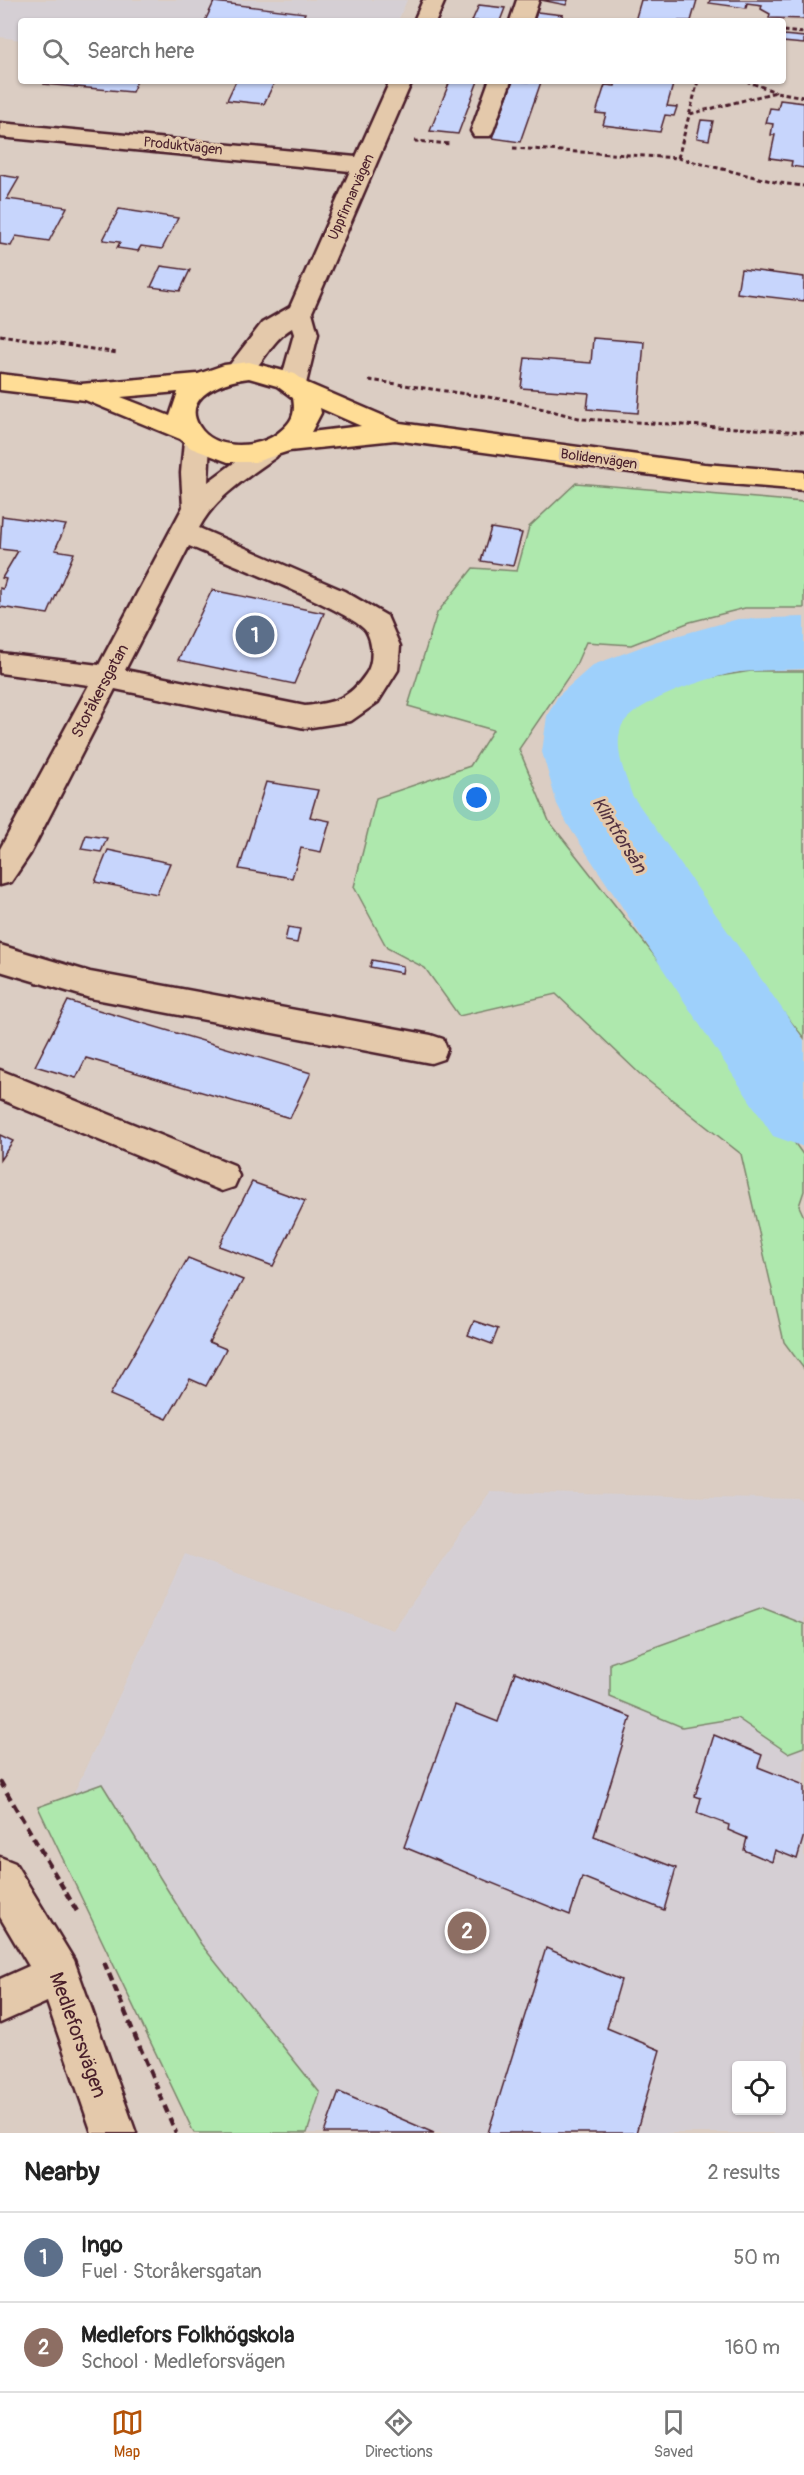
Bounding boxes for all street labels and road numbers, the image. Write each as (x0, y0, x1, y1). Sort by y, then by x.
street label: Produktvägen (143, 133, 224, 159)
street label: Uppfinnarvägen (324, 151, 378, 243)
street label: Bolidenvägen (560, 445, 639, 473)
street label: Storåkersgatan (67, 641, 133, 741)
street label: Medleforsvägen (44, 1969, 112, 2101)

